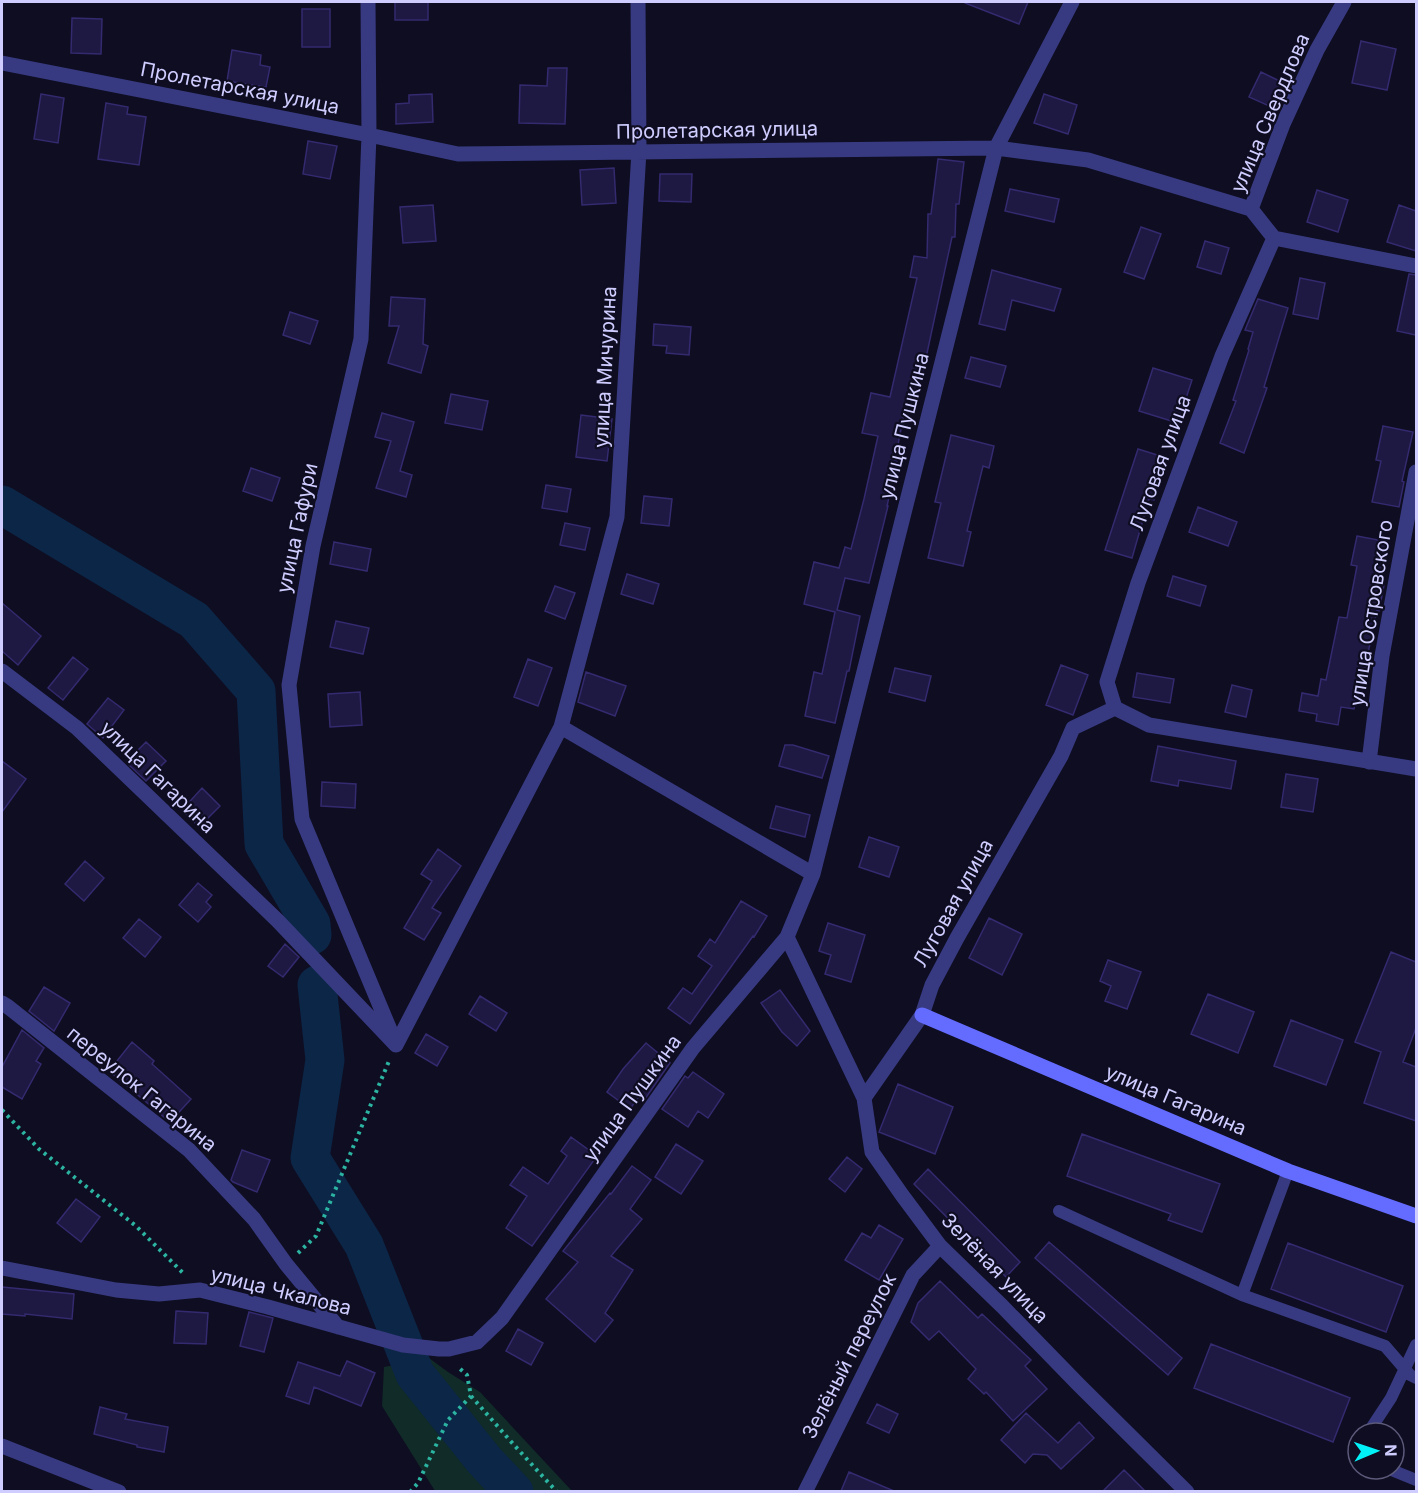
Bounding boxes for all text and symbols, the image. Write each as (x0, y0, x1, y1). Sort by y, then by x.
street label: улица Свердлова (1226, 30, 1314, 196)
street label: Пролетарская улица (139, 57, 341, 119)
street label: Пролетарская улица (616, 116, 818, 144)
street label: улица Мичурина (589, 285, 621, 449)
street label: улица Пушкина (874, 350, 934, 502)
street label: Луговая улица (1124, 392, 1196, 534)
street label: улица Гафури (271, 461, 323, 595)
street label: улица Островского (1344, 518, 1398, 708)
street label: улица Гагарина (95, 716, 221, 838)
street label: Луговая улица (908, 835, 998, 971)
street label: переулок Гагарина (62, 1021, 222, 1157)
street label: улица Пушкина (578, 1030, 686, 1166)
street label: улица Гагарина (1102, 1059, 1250, 1141)
street label: Зелёная улица (936, 1208, 1054, 1328)
street label: улица Чкалова (208, 1262, 354, 1320)
street label: Зелёный переулок (797, 1269, 901, 1443)
north arrow (1346, 1421, 1406, 1481)
text: N (1381, 1444, 1401, 1457)

